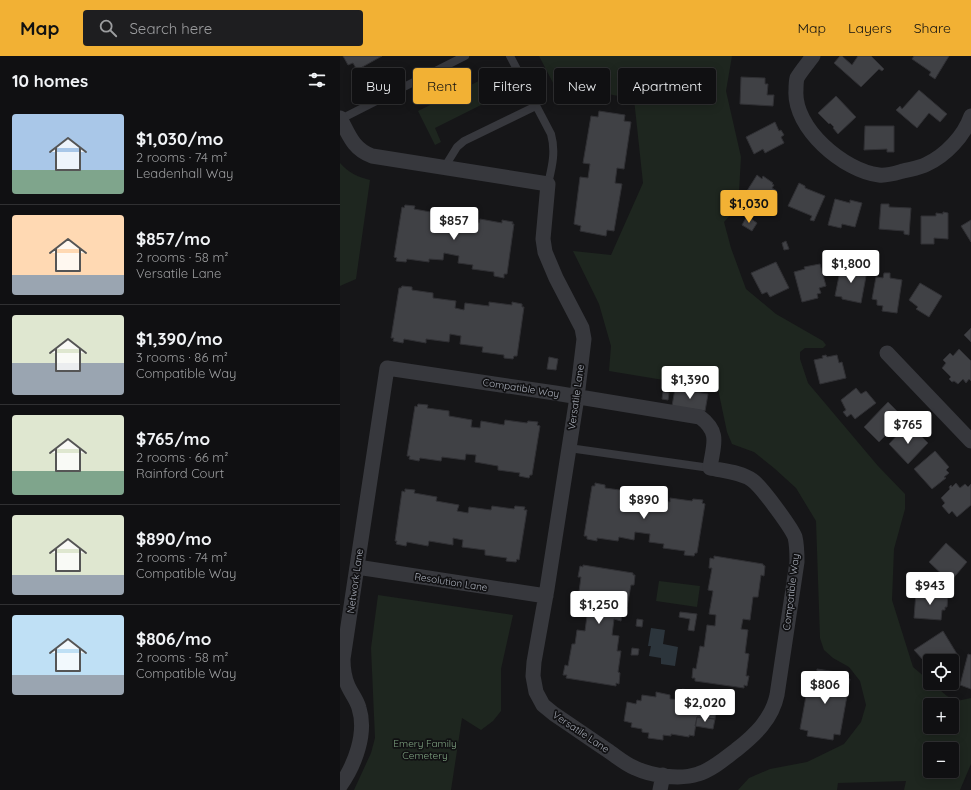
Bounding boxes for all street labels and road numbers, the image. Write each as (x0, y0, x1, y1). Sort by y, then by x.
street label: Versatile Lane (565, 363, 587, 430)
street label: Compatible Way (482, 376, 560, 400)
street label: Network Lane (344, 548, 366, 614)
street label: Compatible Way (780, 553, 802, 631)
street label: Resolution Lane (414, 570, 489, 594)
street label: Versatile Lane (550, 708, 612, 756)

